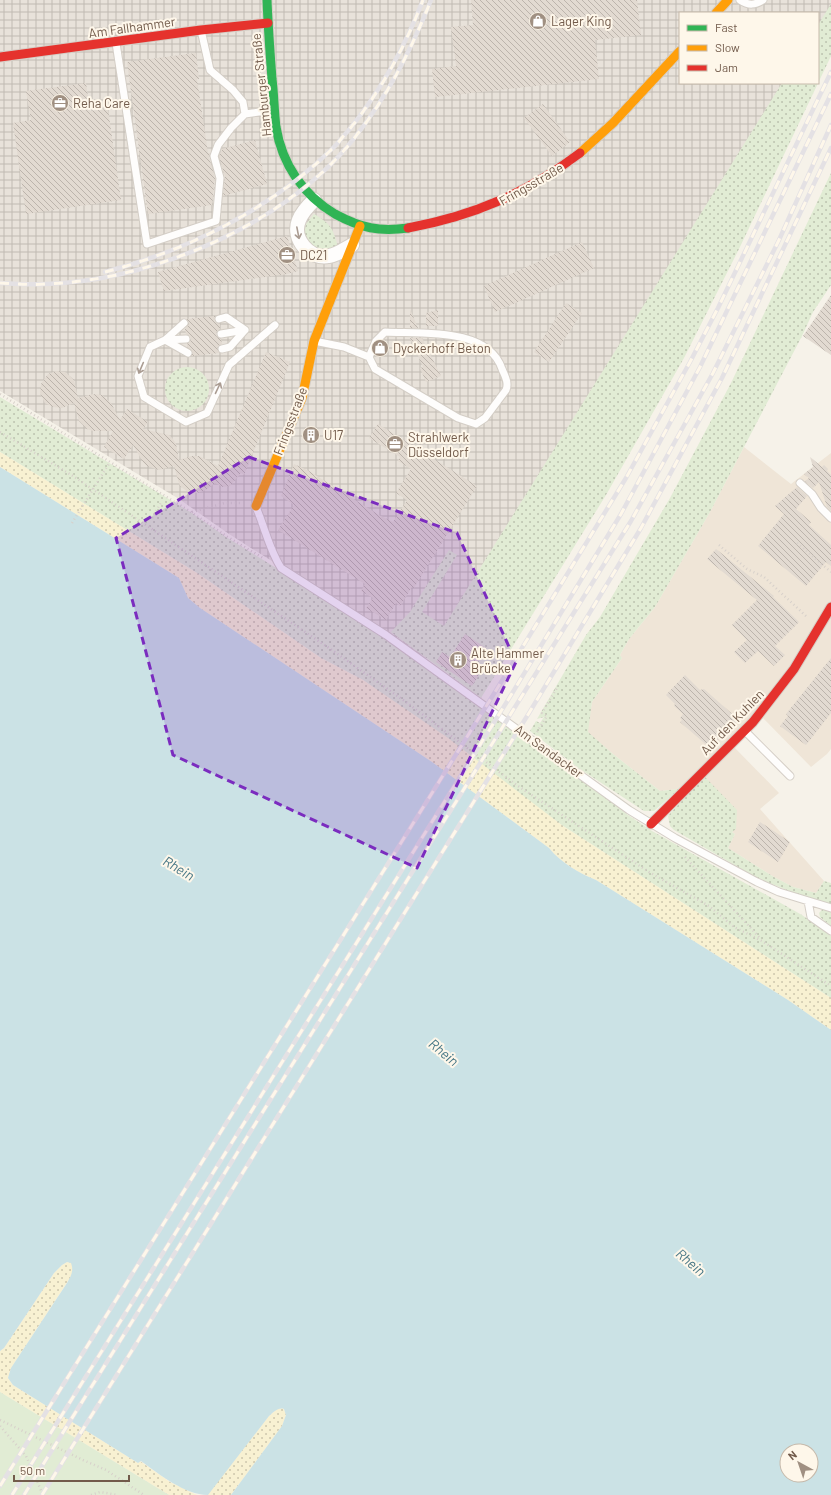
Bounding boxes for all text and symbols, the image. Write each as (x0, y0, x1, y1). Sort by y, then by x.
shop icon: Lager King (528, 11, 548, 31)
legend (679, 12, 819, 84)
street label: Am Fallhammer (88, 13, 177, 41)
place label: Lager King (551, 13, 612, 29)
text: Fast (715, 20, 738, 34)
street label: Hamburger Straße (248, 33, 274, 137)
text: Slow (715, 40, 740, 54)
text: Jam (715, 60, 738, 74)
office icon: Reha Care (50, 93, 70, 113)
place label: Reha Care (73, 95, 130, 111)
street label: Fringsstraße (496, 159, 566, 209)
one-way arrow (295, 227, 303, 240)
office icon: DC21 (277, 245, 297, 265)
place label: DC21 (300, 247, 327, 263)
shop icon: Dyckerhoff Beton (370, 338, 390, 358)
place label: Dyckerhoff Beton (393, 340, 491, 356)
one-way arrow (137, 362, 145, 374)
one-way arrow (215, 382, 222, 394)
street label: Fringsstraße (270, 385, 310, 457)
building icon: U17 (301, 425, 321, 445)
place label: U17 (324, 427, 343, 443)
place label: Strahlwerk Düsseldorf (408, 429, 469, 460)
office icon: Strahlwerk Düsseldorf (385, 434, 405, 454)
place label: Alte Hammer Brücke (471, 645, 544, 676)
building icon: Alte Hammer Brücke (448, 650, 468, 670)
street label: Auf den Kuhlen (697, 686, 767, 758)
street label: Am Sandacker (512, 721, 587, 781)
water label: Rhein (160, 852, 198, 884)
water label: Rhein (426, 1035, 462, 1069)
water label: Rhein (673, 1245, 709, 1279)
north arrow (779, 1443, 819, 1483)
text: N (785, 1448, 799, 1462)
scale bar (14, 1457, 129, 1483)
text: 50 m (20, 1463, 45, 1477)

